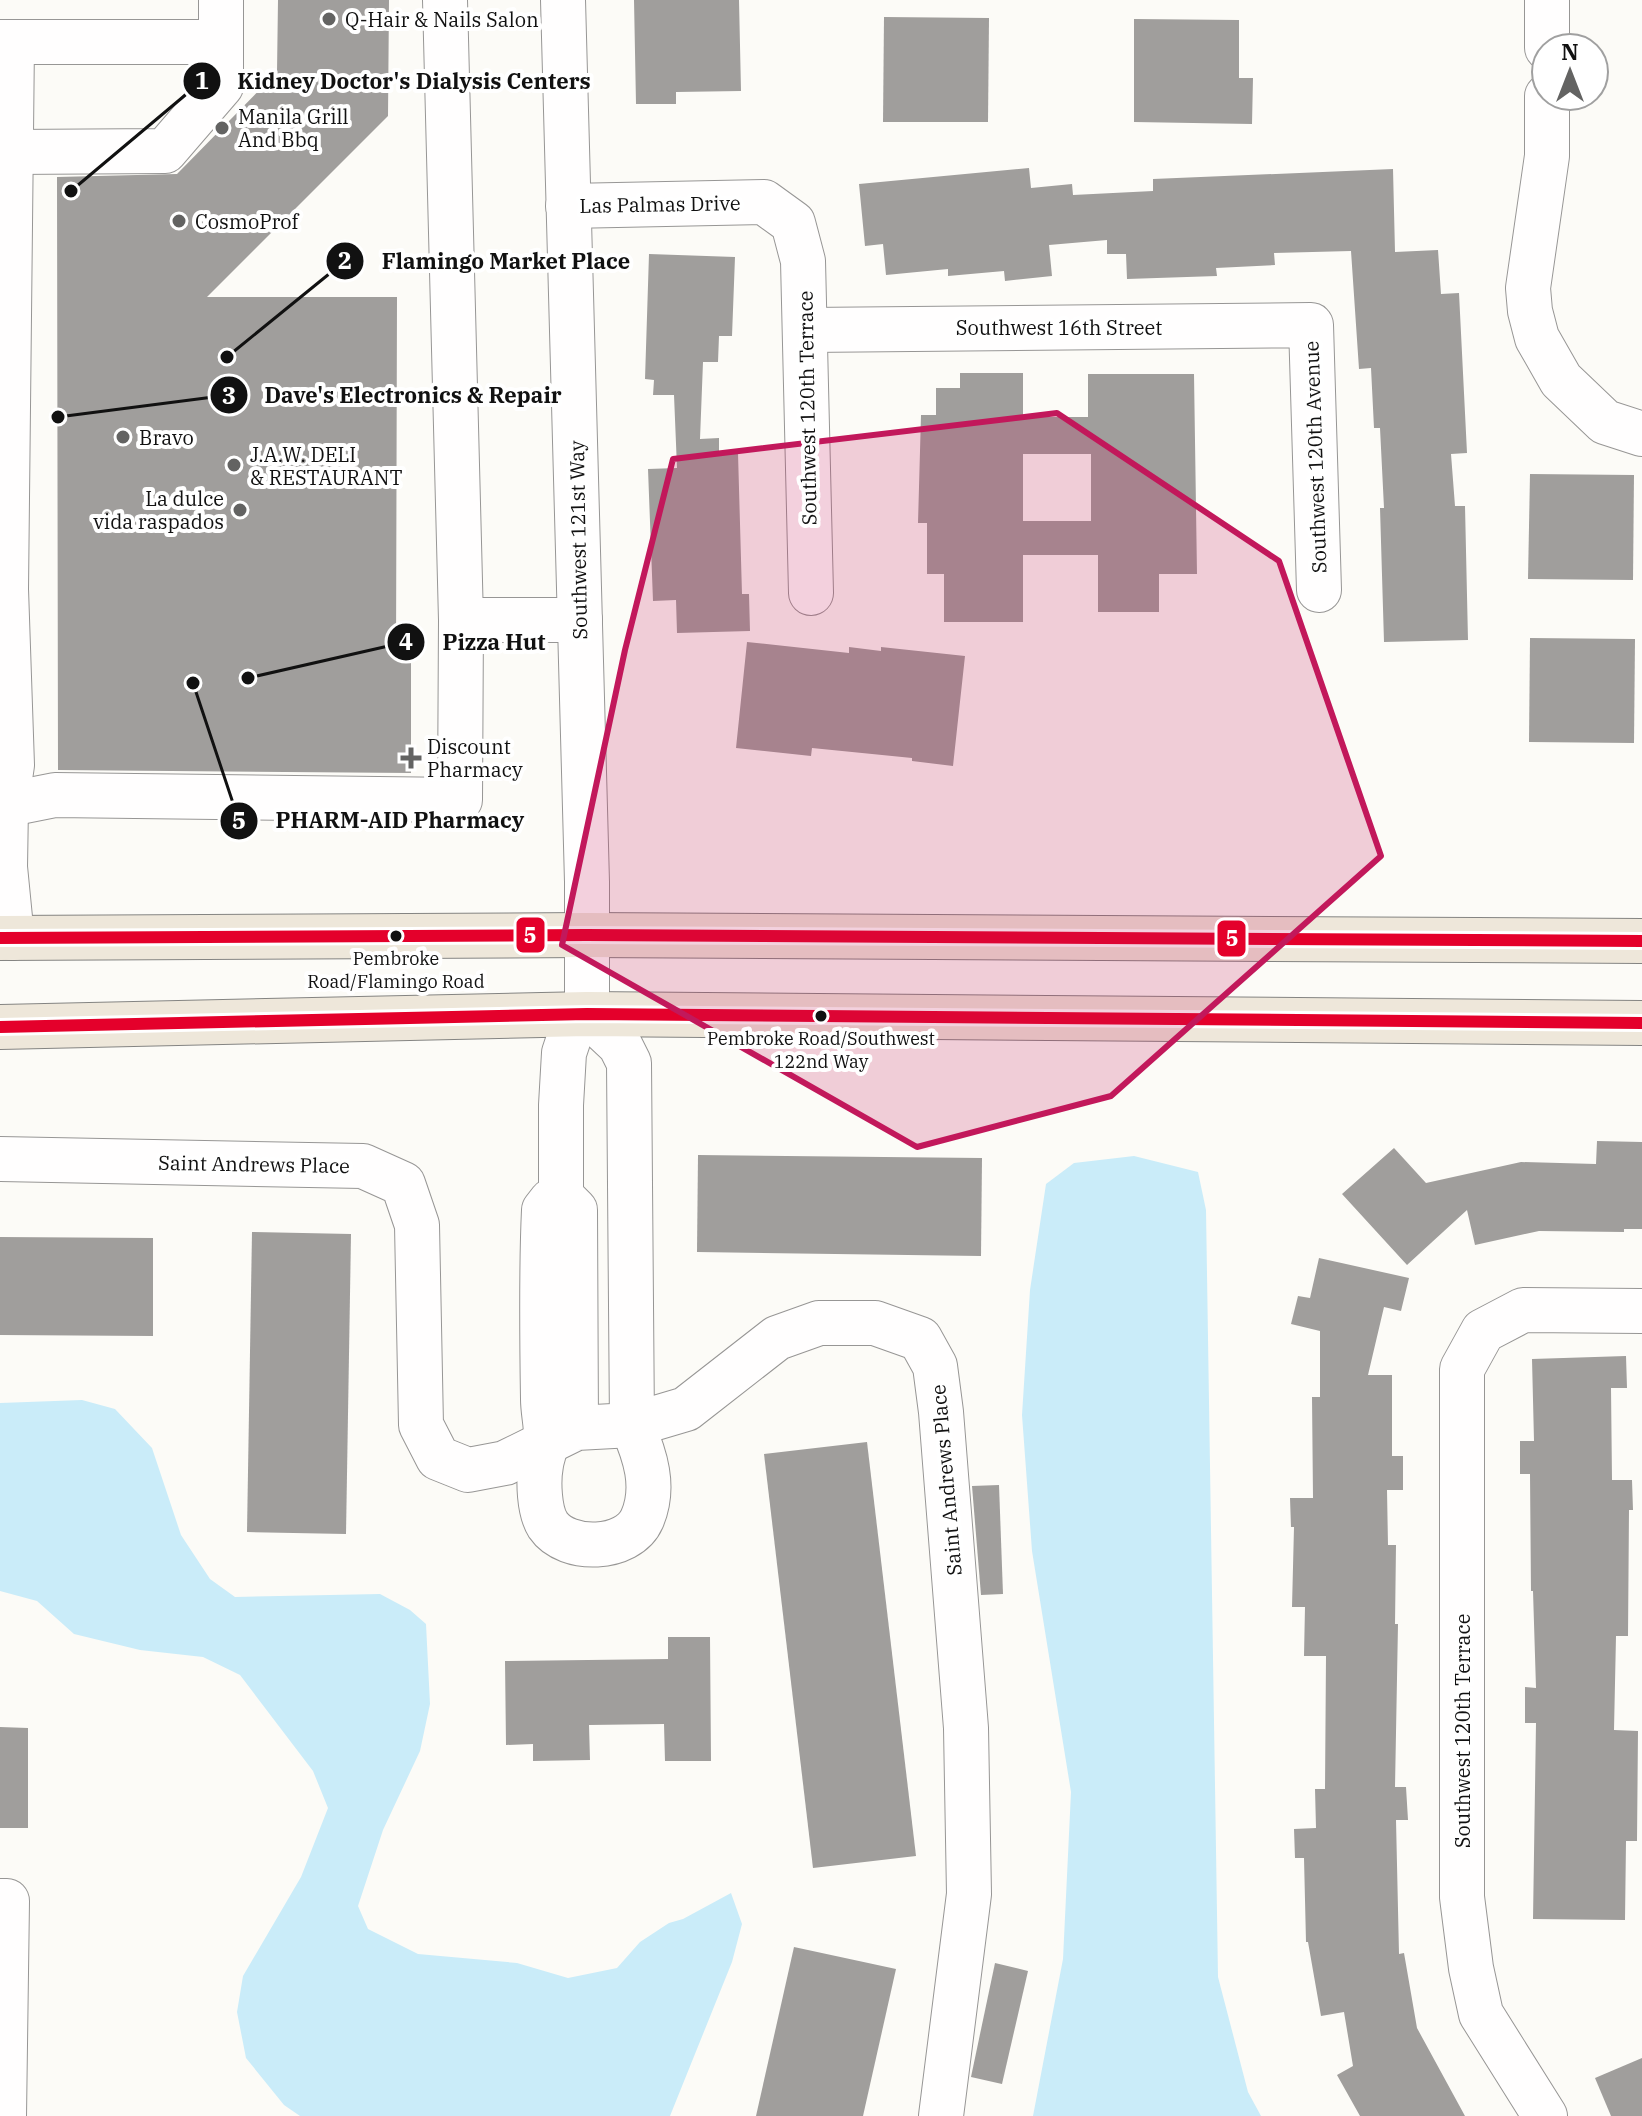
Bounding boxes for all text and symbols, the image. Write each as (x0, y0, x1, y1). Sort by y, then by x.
place label: Q-Hair & Nails Salon (345, 6, 539, 33)
marker: Q-Hair & Nails Salon (320, 10, 338, 28)
north arrow (1530, 32, 1610, 112)
text: N (1561, 37, 1579, 66)
callout: Kidney Doctor's Dialysis Centers (182, 58, 607, 104)
text: 1 (195, 64, 209, 96)
text: Kidney Doctor's Dialysis Centers (237, 66, 591, 95)
place label: Manila Grill And Bbq (238, 103, 349, 153)
marker: Manila Grill And Bbq (213, 119, 231, 137)
street label: Las Palmas Drive (579, 189, 741, 219)
place label: CosmoProf (195, 208, 299, 235)
marker: CosmoProf (170, 212, 188, 230)
callout: Flamingo Market Place (325, 238, 646, 284)
text: 2 (338, 244, 352, 276)
text: Flamingo Market Place (382, 246, 630, 275)
street label: Southwest 120th Terrace (791, 290, 823, 526)
street label: Southwest 16th Street (956, 314, 1162, 341)
street label: Southwest 120th Avenue (1297, 340, 1333, 574)
callout: Dave's Electronics & Repair (209, 372, 578, 418)
text: 3 (222, 379, 236, 411)
text: Dave's Electronics & Repair (264, 380, 562, 409)
place label: Bravo (139, 424, 194, 451)
marker: Bravo (114, 428, 132, 446)
street label: Southwest 121st Way (563, 440, 593, 640)
place label: J.A.W. DELI & RESTAURANT (250, 441, 402, 491)
marker: J.A.W. DELI & RESTAURANT (225, 456, 243, 474)
place label: La dulce vida raspados (93, 485, 224, 535)
marker: La dulce vida raspados (231, 501, 249, 519)
callout: Pizza Hut (386, 619, 561, 665)
text: 4 (399, 625, 413, 657)
text: Pizza Hut (443, 627, 545, 656)
place label: Discount Pharmacy (427, 733, 523, 783)
marker: Discount Pharmacy (402, 749, 420, 767)
callout: PHARM-AID Pharmacy (219, 798, 540, 844)
text: 5 (232, 804, 246, 836)
text: PHARM-AID Pharmacy (276, 805, 525, 834)
line badge: 5 (515, 916, 546, 954)
line badge: 5 (1216, 919, 1247, 958)
text: 5 (523, 920, 537, 949)
text: 5 (1225, 923, 1239, 952)
marker: Pembroke Road/Flamingo Road (388, 928, 404, 944)
place label: Pembroke Road/Flamingo Road (307, 947, 485, 993)
marker: Pembroke Road/Southwest 122nd Way (813, 1008, 829, 1024)
place label: Pembroke Road/Southwest 122nd Way (707, 1027, 935, 1073)
street label: Saint Andrews Place (158, 1149, 350, 1179)
street label: Saint Andrews Place (924, 1383, 968, 1577)
street label: Southwest 120th Terrace (1449, 1614, 1476, 1848)

